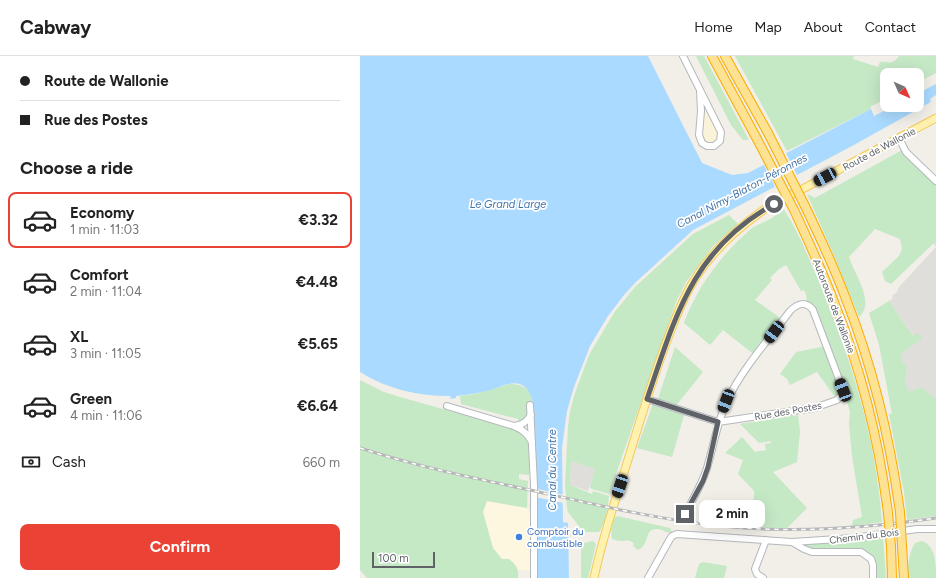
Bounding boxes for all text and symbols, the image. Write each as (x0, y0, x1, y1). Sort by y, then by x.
text: Cabway (20, 16, 91, 39)
text: Home (694, 19, 733, 36)
text: Map (755, 19, 782, 36)
text: About (804, 19, 843, 36)
text: Contact (865, 19, 916, 36)
north arrow (880, 68, 924, 112)
map controls (880, 68, 924, 112)
text: Route de Wallonie (44, 72, 168, 90)
text: Rue des Postes (44, 111, 148, 129)
street label: Route de Wallonie (840, 124, 918, 174)
water label: Canal Nimy-Blaton-Péronnes (675, 151, 809, 231)
text: Choose a ride (20, 157, 133, 179)
car (812, 166, 838, 188)
route start (765, 195, 783, 213)
water label: Le Grand Large (470, 198, 546, 211)
icon: car (22, 202, 58, 238)
text: Economy (70, 204, 135, 222)
text: €3.32 (298, 211, 338, 229)
text: 1 min · 11:03 (70, 222, 139, 237)
street label: Autoroute de Wallonie (810, 257, 858, 356)
icon: car (22, 264, 58, 300)
text: Comfort (70, 266, 129, 284)
text: €4.48 (296, 273, 338, 291)
text: 2 min · 11:04 (70, 284, 142, 299)
car (762, 319, 786, 345)
icon: car (22, 326, 58, 362)
text: XL (70, 328, 88, 346)
text: €5.65 (298, 335, 338, 353)
text: 3 min · 11:05 (70, 346, 141, 361)
car (833, 377, 853, 403)
icon: car (22, 388, 58, 424)
car (716, 388, 736, 414)
text: Green (70, 390, 112, 408)
text: €6.64 (297, 397, 338, 415)
street label: Rue des Postes (753, 399, 823, 423)
text: 4 min · 11:06 (70, 408, 142, 423)
water label: Canal du Centre (546, 429, 559, 511)
icon: cash (20, 451, 42, 473)
text: Cash (52, 453, 86, 471)
text: 660 m (303, 455, 340, 470)
car (611, 473, 629, 499)
callout: 2 min (699, 500, 765, 528)
route end (676, 505, 694, 523)
text: 2 min (716, 506, 748, 521)
button: Confirm (20, 524, 340, 570)
place label: Comptoir du combustible (527, 525, 584, 550)
street label: Chemin du Bois (828, 525, 900, 547)
marker: Comptoir du combustible (514, 532, 524, 542)
scale bar (372, 550, 435, 569)
text: 100 m (378, 552, 409, 565)

